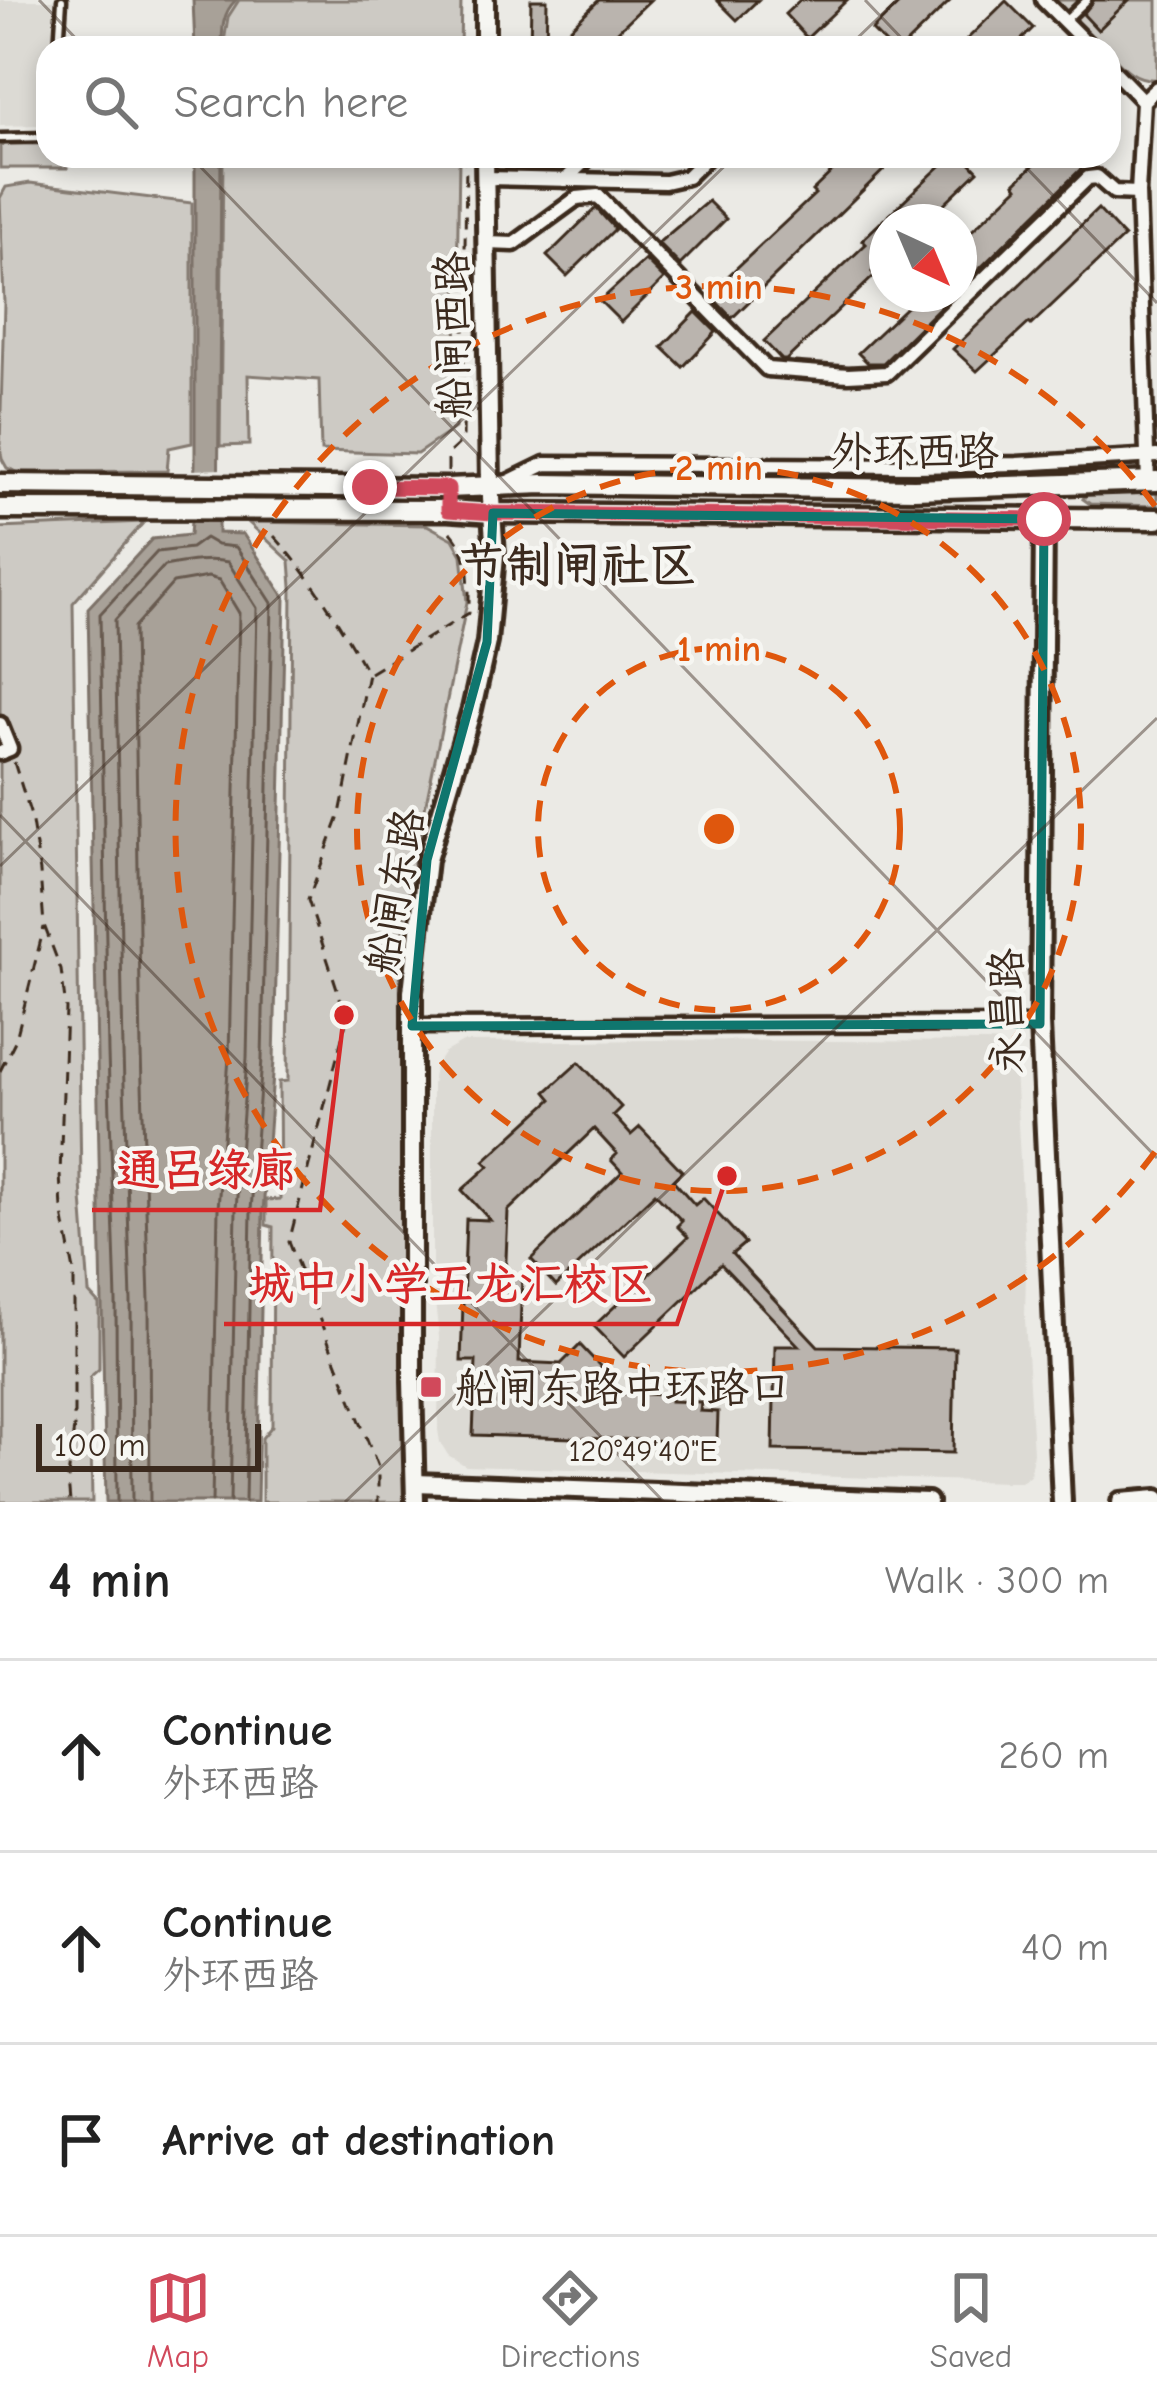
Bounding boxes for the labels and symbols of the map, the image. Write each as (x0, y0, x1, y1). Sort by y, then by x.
north arrow (869, 204, 977, 312)
street label: 船闸西路 (428, 251, 479, 419)
text: 3 min (675, 267, 763, 308)
street label: 外环西路 (831, 428, 999, 477)
text: 2 min (675, 448, 763, 489)
route end (343, 460, 397, 514)
route start (1017, 492, 1071, 546)
district label: 节制闸社区 (457, 538, 697, 593)
text: 1 min (677, 629, 761, 670)
street label: 船闸东路 (357, 804, 434, 978)
centre of rings (698, 808, 740, 850)
street label: 永昌路 (982, 948, 1033, 1074)
callout: 通吕绿廊 (92, 1129, 320, 1210)
text: 通吕绿廊 (116, 1144, 296, 1196)
callout: 城中小学五龙汇校区 (224, 1243, 677, 1324)
text: 城中小学五龙汇校区 (248, 1258, 654, 1310)
place label: 船闸东路中环路口 (455, 1364, 791, 1413)
marker: 船闸东路中环路口 (418, 1374, 444, 1400)
scale bar (36, 1418, 261, 1471)
text: 120°49'40"E (569, 1434, 717, 1469)

